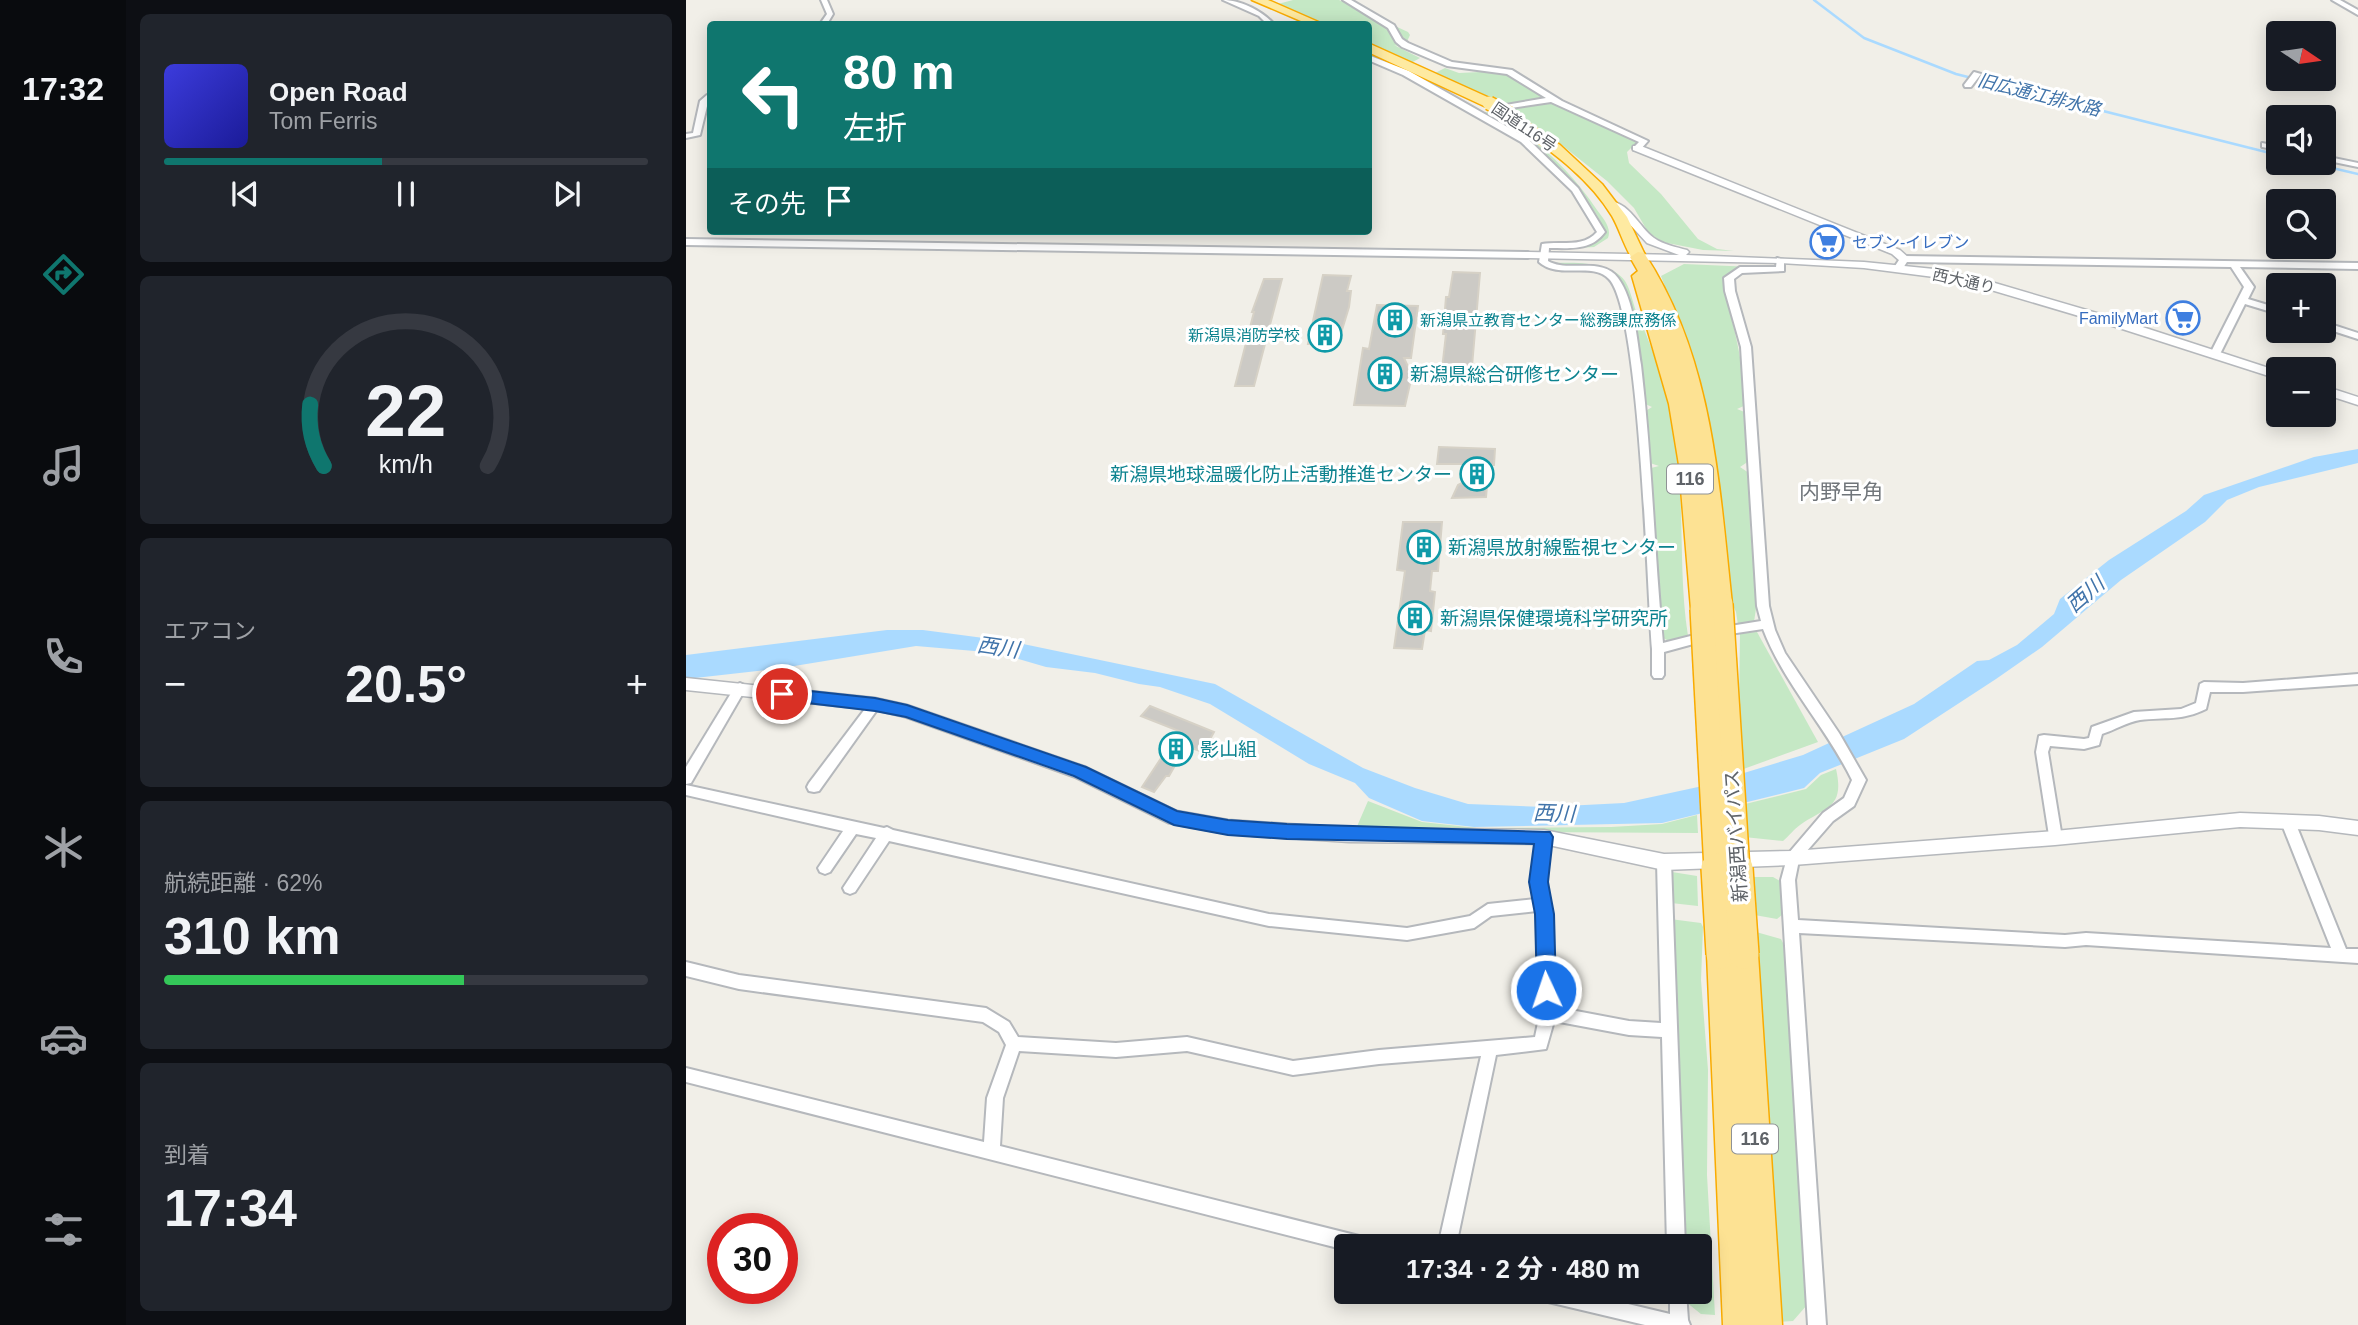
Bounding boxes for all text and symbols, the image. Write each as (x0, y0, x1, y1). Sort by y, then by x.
north arrow (2266, 21, 2336, 91)
map controls (2266, 21, 2336, 427)
text: 80 m (843, 45, 955, 99)
icon: left (728, 49, 819, 140)
water label: 旧広通江排水路 (1975, 70, 2104, 120)
text: 17:32 (22, 71, 104, 107)
text: Open Road (269, 77, 408, 107)
street label: 国道116号 (1489, 99, 1559, 155)
button: sound (2266, 105, 2336, 175)
text: Tom Ferris (269, 108, 378, 134)
text: 左折 (843, 110, 907, 146)
icon: previous (226, 175, 264, 213)
icon: pause (387, 175, 425, 213)
icon: next (548, 175, 586, 213)
icon: arrive (820, 182, 858, 220)
text: その先 (728, 189, 806, 219)
button: search (2266, 189, 2336, 259)
supermarket icon: セブン-イレブン (1808, 223, 1846, 261)
place label: セブン-イレブン (1852, 234, 1969, 251)
icon: directions (39, 250, 88, 299)
street label: 西大通り (1931, 266, 1997, 296)
button: + (2266, 273, 2336, 343)
supermarket icon: FamilyMart (2164, 299, 2202, 337)
building icon: 新潟県立教育センター総務課庶務係 (1376, 301, 1414, 339)
place label: FamilyMart (2079, 310, 2159, 327)
place label: 新潟県立教育センター総務課庶務係 (1420, 312, 1677, 329)
building icon: 新潟県消防学校 (1306, 316, 1344, 354)
place label: 新潟県消防学校 (1188, 327, 1300, 344)
building icon: 新潟県総合研修センター (1366, 355, 1404, 393)
button: − (2266, 357, 2336, 427)
place label: 新潟県総合研修センター (1410, 364, 1619, 385)
text: 22 (366, 371, 446, 452)
icon: music (39, 441, 88, 490)
text: km/h (379, 450, 433, 478)
building icon: 新潟県地球温暖化防止活動推進センター (1458, 455, 1496, 493)
place label: 新潟県地球温暖化防止活動推進センター (1110, 464, 1452, 485)
road number: 116 (1667, 464, 1713, 494)
district label: 内野早角 (1799, 480, 1883, 503)
building icon: 新潟県放射線監視センター (1405, 528, 1443, 566)
place label: 新潟県放射線監視センター (1448, 537, 1676, 558)
water label: 西川 (2062, 570, 2110, 616)
building icon: 新潟県保健環境科学研究所 (1396, 599, 1434, 637)
place label: 新潟県保健環境科学研究所 (1440, 608, 1668, 629)
text: エアコン (164, 618, 256, 644)
icon: phone (39, 632, 88, 681)
water label: 西川 (976, 633, 1022, 662)
text: 20.5° (345, 655, 467, 713)
text: − (164, 663, 186, 705)
text: + (626, 663, 648, 705)
pin (752, 664, 812, 724)
icon: arrive (763, 675, 801, 713)
building icon: 影山組 (1157, 730, 1195, 768)
place label: 影山組 (1200, 739, 1257, 760)
street label: 新潟西バイパス (1721, 769, 1751, 903)
water label: 西川 (1533, 801, 1577, 825)
icon: climate (39, 823, 88, 872)
text: 航続距離 · 62% (164, 870, 322, 896)
text: 310 km (164, 907, 340, 965)
position arrow (1509, 953, 1583, 1027)
icon: car (39, 1014, 88, 1063)
road number: 116 (1732, 1124, 1778, 1154)
text: 到着 (164, 1142, 210, 1168)
text: 17:34 (164, 1179, 297, 1237)
icon: filters (39, 1205, 88, 1254)
speed limit sign: 30 (707, 1213, 798, 1304)
text: 17:34 · 2 分 · 480 m (1406, 1254, 1640, 1284)

